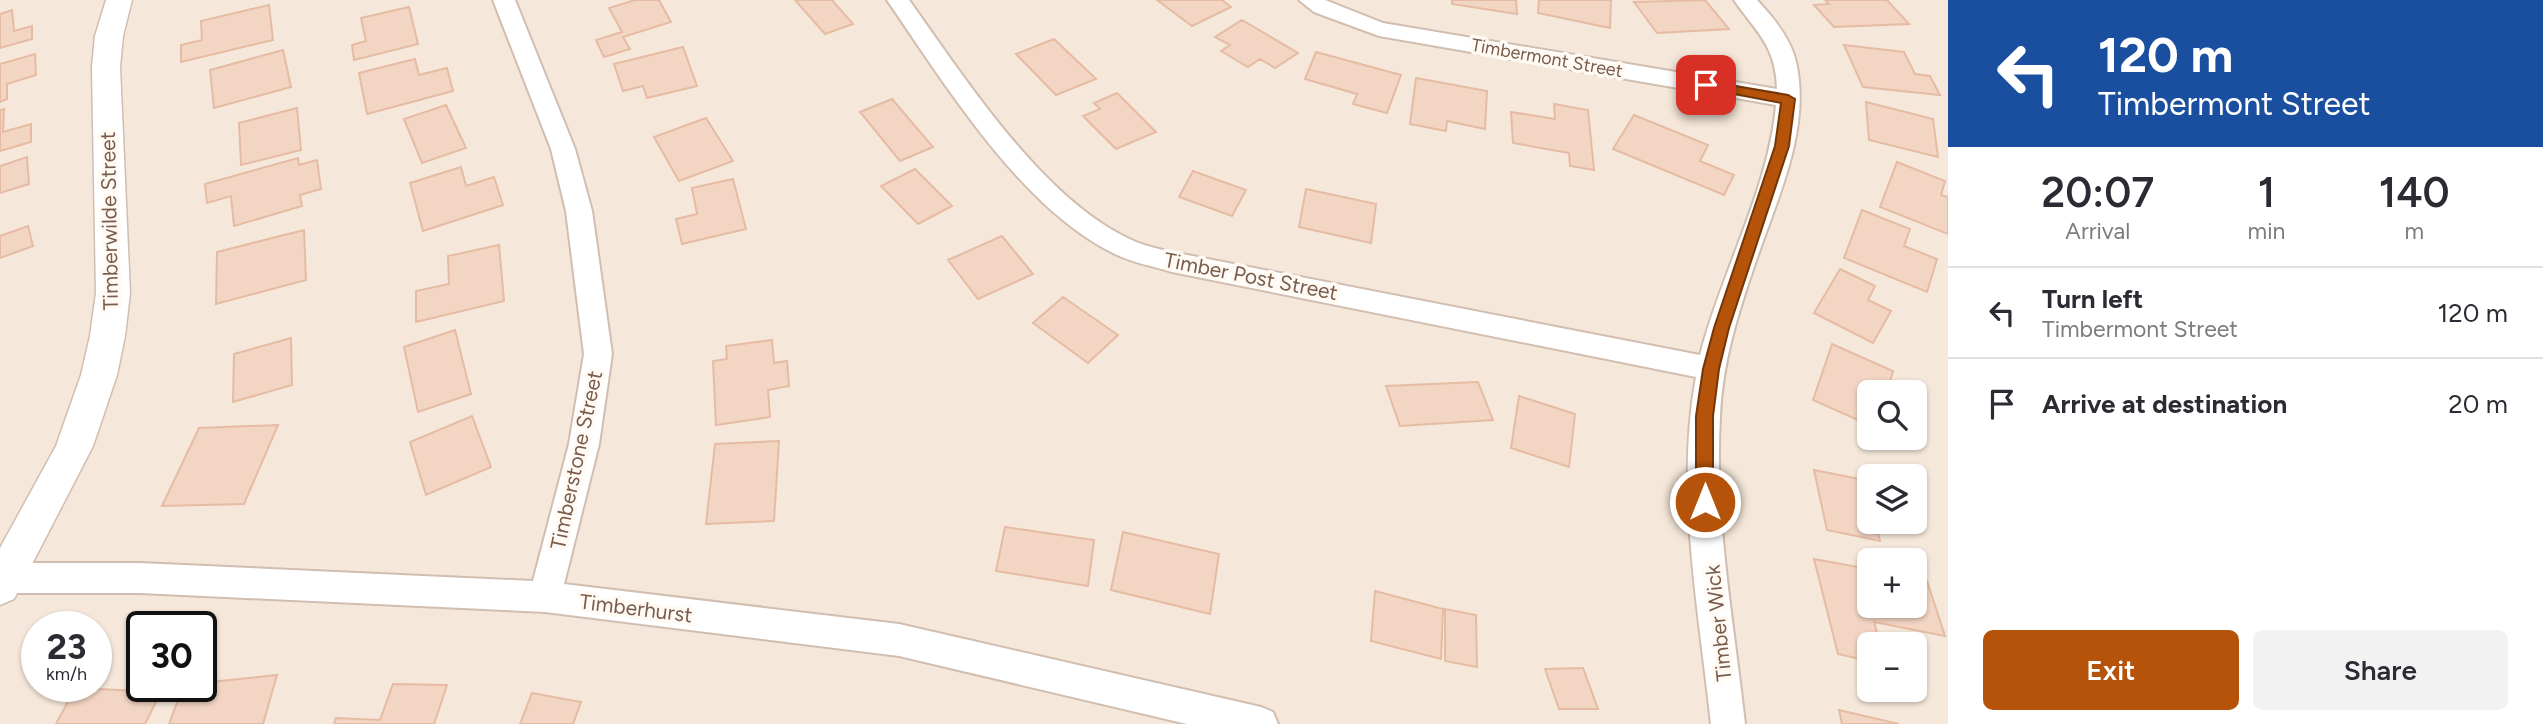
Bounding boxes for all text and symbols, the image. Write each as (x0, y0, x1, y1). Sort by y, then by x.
text: 120 m (2098, 25, 2233, 84)
icon: left (1983, 28, 2074, 119)
street label: Timbermont Street (1470, 34, 1625, 82)
pin (1676, 55, 1736, 115)
icon: arrive (1687, 66, 1725, 104)
text: Timbermont Street (2098, 85, 2371, 123)
street label: Timberwilde Street (95, 131, 123, 311)
text: 20:07 (2041, 167, 2154, 218)
text: 1 (2258, 167, 2275, 218)
text: 140 (2379, 167, 2450, 218)
text: Arrival (2065, 217, 2130, 245)
text: min (2248, 217, 2285, 245)
text: m (2404, 217, 2424, 245)
street label: Timber Post Street (1162, 247, 1340, 305)
text: Turn left (2042, 283, 2143, 315)
icon: left (1983, 294, 2021, 332)
text: 120 m (2438, 297, 2508, 329)
text: Timbermont Street (2042, 315, 2238, 343)
street label: Timberstone Street (545, 368, 607, 552)
map controls (1857, 380, 1927, 702)
button: search (1857, 380, 1927, 450)
icon: arrive (1983, 385, 2021, 423)
text: Arrive at destination (2042, 388, 2287, 420)
text: 20 m (2448, 388, 2508, 420)
button: layers (1857, 464, 1927, 534)
position arrow (1668, 465, 1742, 539)
button: + (1857, 548, 1927, 618)
street label: Timber Wick (1699, 563, 1737, 682)
street label: Timberhurst (578, 589, 694, 627)
speed limit sign: 30 (126, 611, 217, 702)
text: 23 (47, 626, 86, 668)
button: Exit (1983, 630, 2239, 710)
button: Share (2253, 630, 2508, 710)
button: − (1857, 632, 1927, 702)
text: km/h (46, 663, 87, 685)

